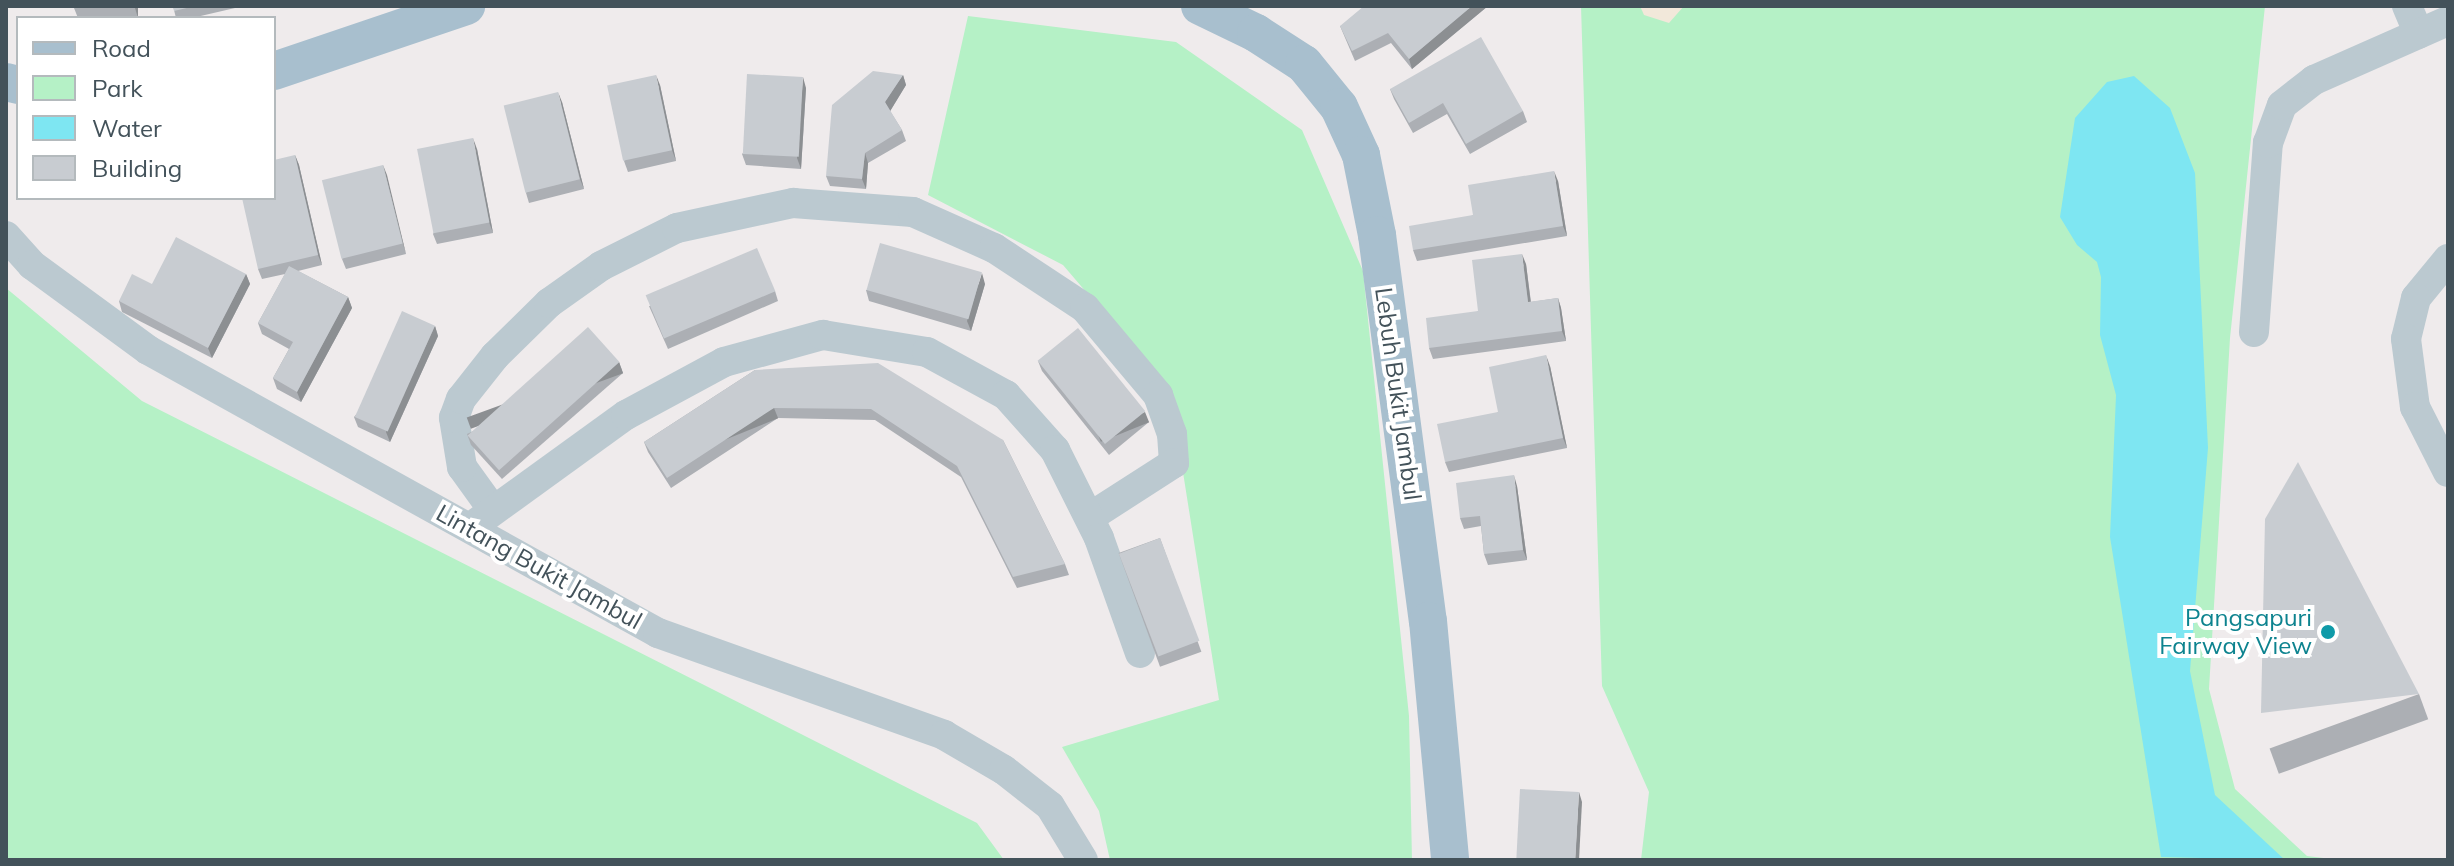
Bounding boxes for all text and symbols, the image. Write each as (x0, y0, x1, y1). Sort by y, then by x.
legend (16, 16, 276, 200)
text: Road (92, 33, 151, 63)
text: Park (92, 73, 143, 103)
text: Water (92, 113, 162, 143)
text: Building (92, 153, 182, 183)
street label: Lebuh Bukit Jambul (1369, 286, 1427, 502)
street label: Lintang Bukit Jambul (431, 498, 647, 636)
place label: Pangsapuri Fairway View (2159, 604, 2312, 660)
marker: Pangsapuri Fairway View (2319, 623, 2337, 641)

